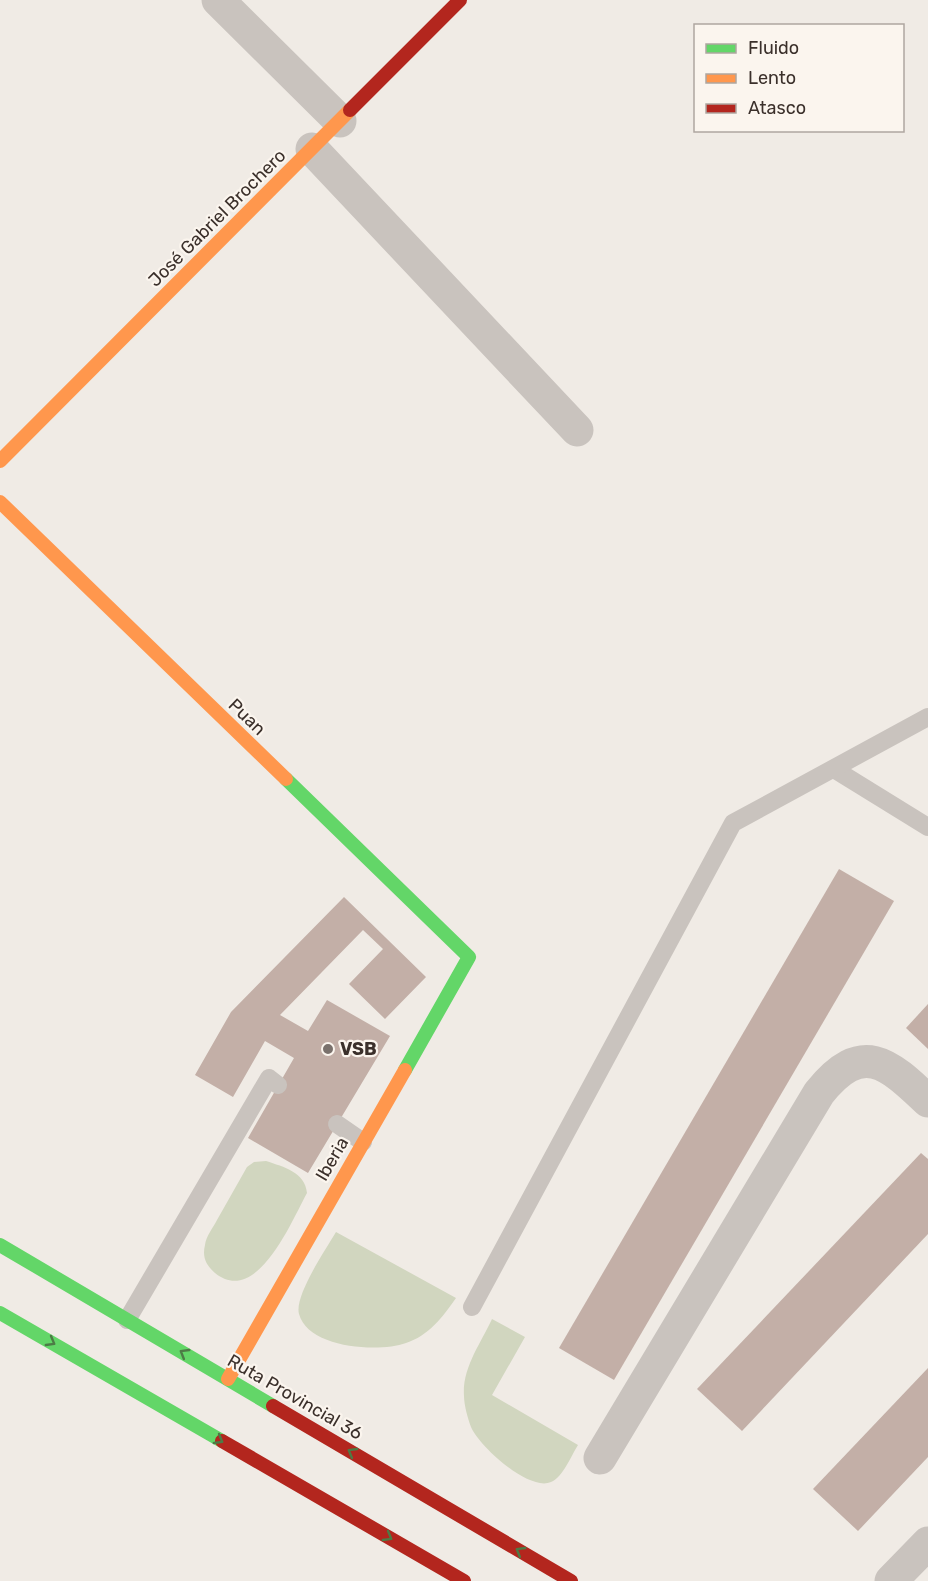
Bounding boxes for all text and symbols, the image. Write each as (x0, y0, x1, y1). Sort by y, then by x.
legend (694, 24, 904, 132)
text: Fluido (748, 37, 799, 59)
text: Lento (748, 67, 796, 89)
text: Atasco (748, 97, 806, 119)
street label: José Gabriel Brochero (144, 145, 290, 291)
street label: Puan (224, 694, 270, 740)
place label: VSB (340, 1038, 377, 1060)
marker: VSB (321, 1042, 335, 1056)
street label: Iberia (311, 1133, 353, 1185)
one-way arrow (45, 1335, 55, 1346)
one-way arrow (180, 1349, 190, 1361)
street label: Ruta Provincial 36 (224, 1349, 367, 1445)
one-way arrow (213, 1432, 223, 1444)
one-way arrow (348, 1448, 359, 1459)
one-way arrow (382, 1530, 392, 1542)
one-way arrow (516, 1547, 526, 1559)

